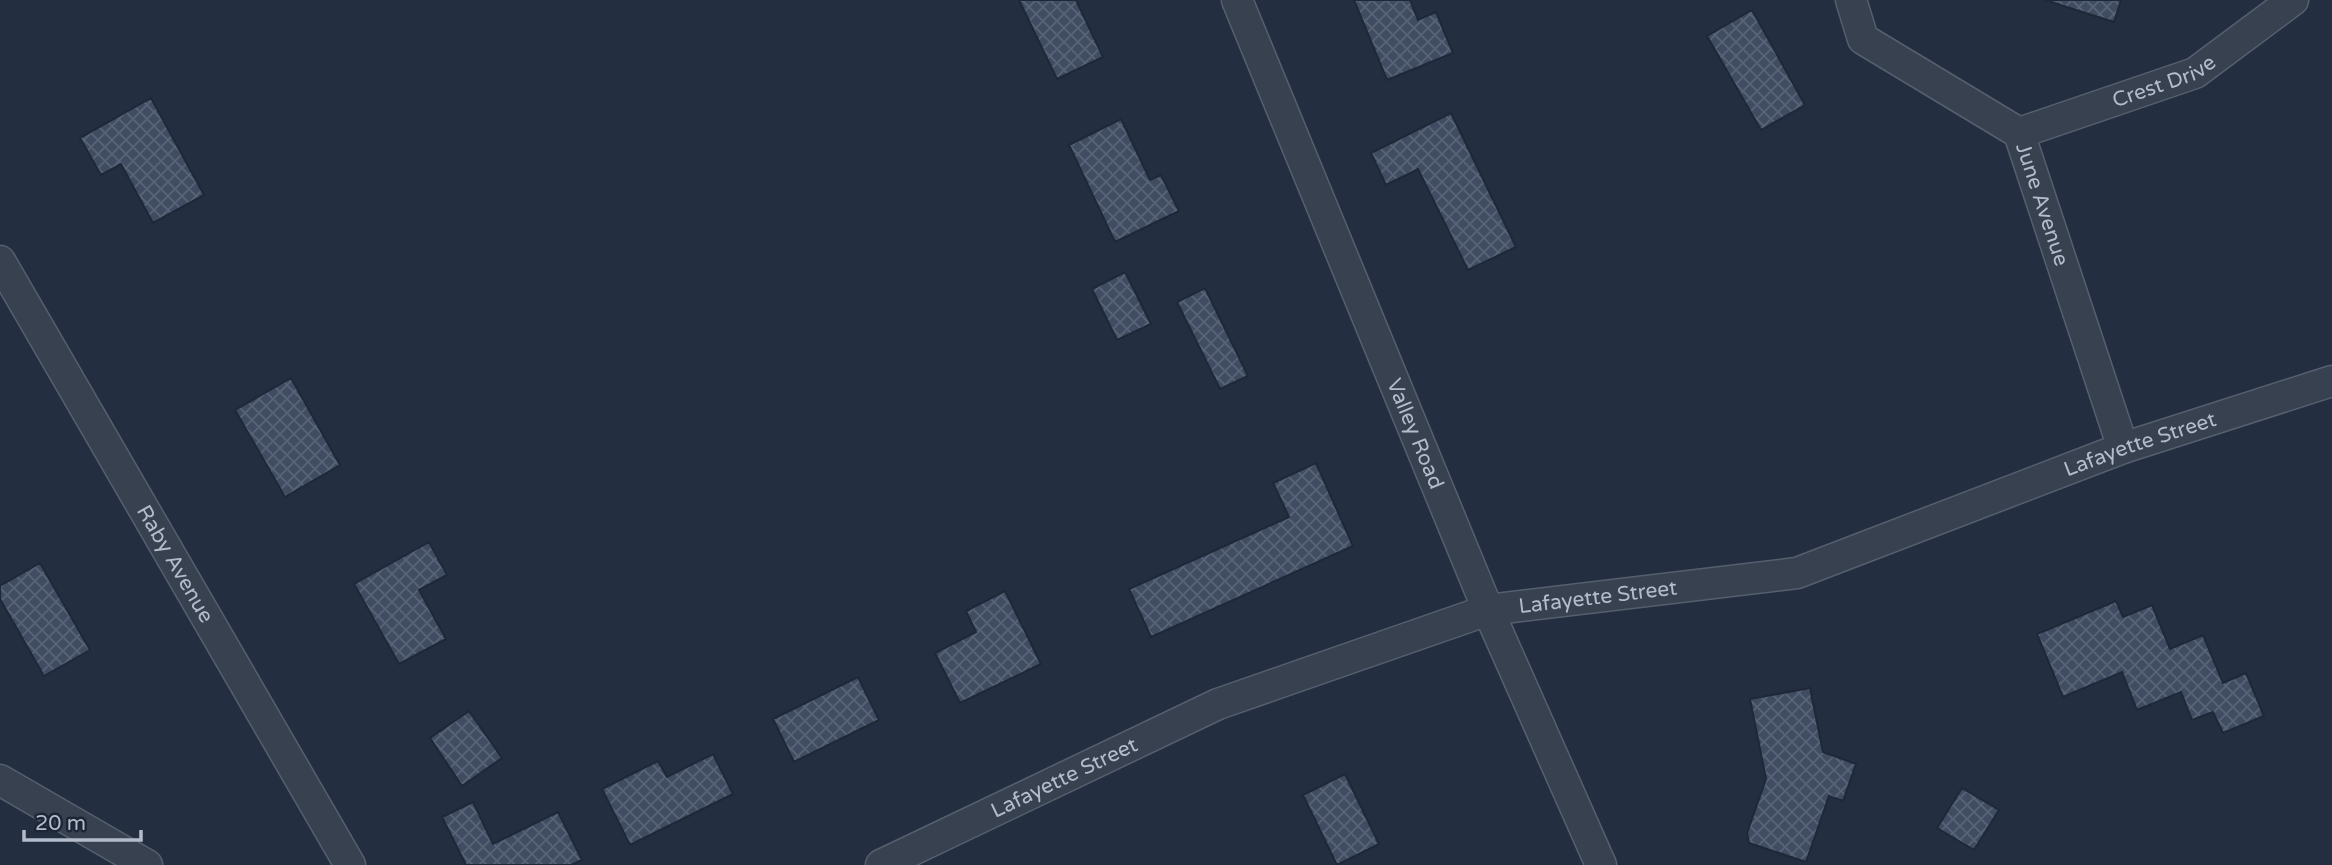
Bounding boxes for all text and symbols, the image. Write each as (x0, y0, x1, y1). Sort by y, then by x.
street label: Crest Drive (2109, 50, 2221, 113)
street label: June Avenue (2010, 140, 2074, 269)
street label: Valley Road (1381, 375, 1449, 493)
street label: Lafayette Street (2060, 407, 2219, 482)
street label: Raby Avenue (131, 501, 219, 627)
street label: Lafayette Street (1517, 575, 1678, 619)
street label: Lafayette Street (987, 732, 1142, 824)
scale bar (24, 798, 142, 842)
text: 20 m (35, 811, 86, 836)

